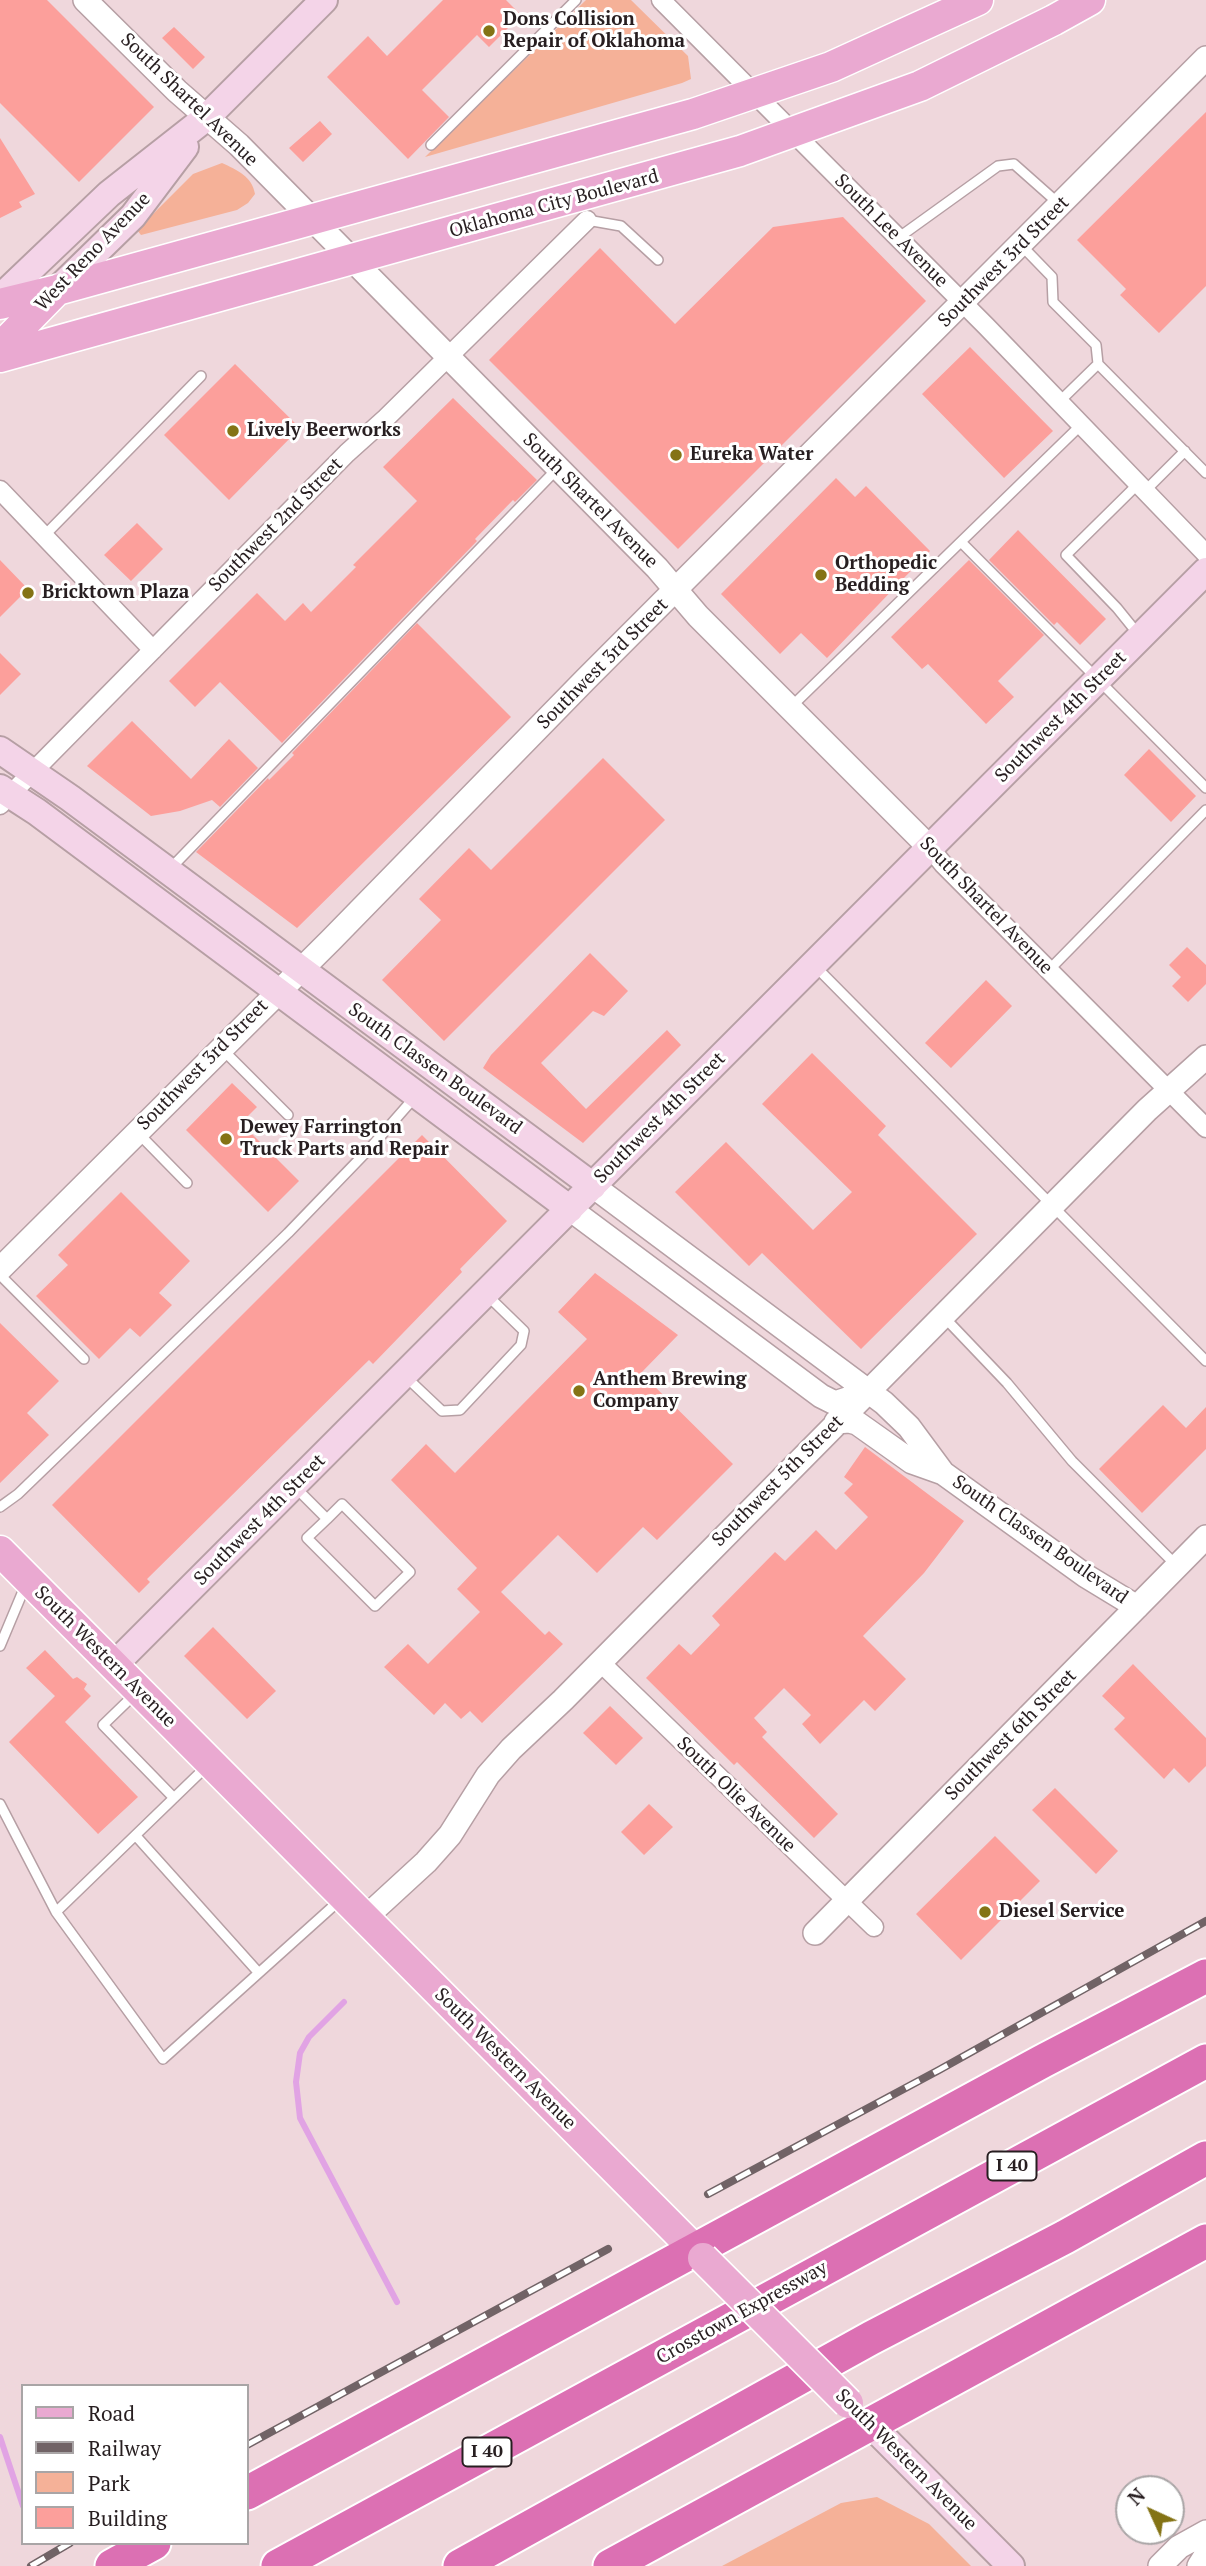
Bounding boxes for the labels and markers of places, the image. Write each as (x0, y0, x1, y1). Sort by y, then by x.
place label: Dons Collision Repair of Oklahoma (503, 9, 685, 53)
marker: Dons Collision Repair of Oklahoma (481, 23, 497, 39)
place label: Lively Beerworks (247, 420, 401, 442)
marker: Lively Beerworks (225, 423, 241, 439)
place label: Eureka Water (690, 444, 813, 466)
marker: Eureka Water (668, 447, 684, 463)
place label: Orthopedic Bedding (835, 553, 937, 597)
marker: Orthopedic Bedding (813, 567, 829, 583)
place label: Bricktown Plaza (42, 582, 189, 604)
marker: Bricktown Plaza (20, 585, 36, 601)
place label: Dewey Farrington Truck Parts and Repair (240, 1117, 449, 1161)
marker: Dewey Farrington Truck Parts and Repair (218, 1131, 234, 1147)
place label: Anthem Brewing Company (593, 1369, 746, 1413)
marker: Anthem Brewing Company (571, 1383, 587, 1399)
place label: Diesel Service (999, 1901, 1125, 1923)
marker: Diesel Service (977, 1904, 993, 1920)

